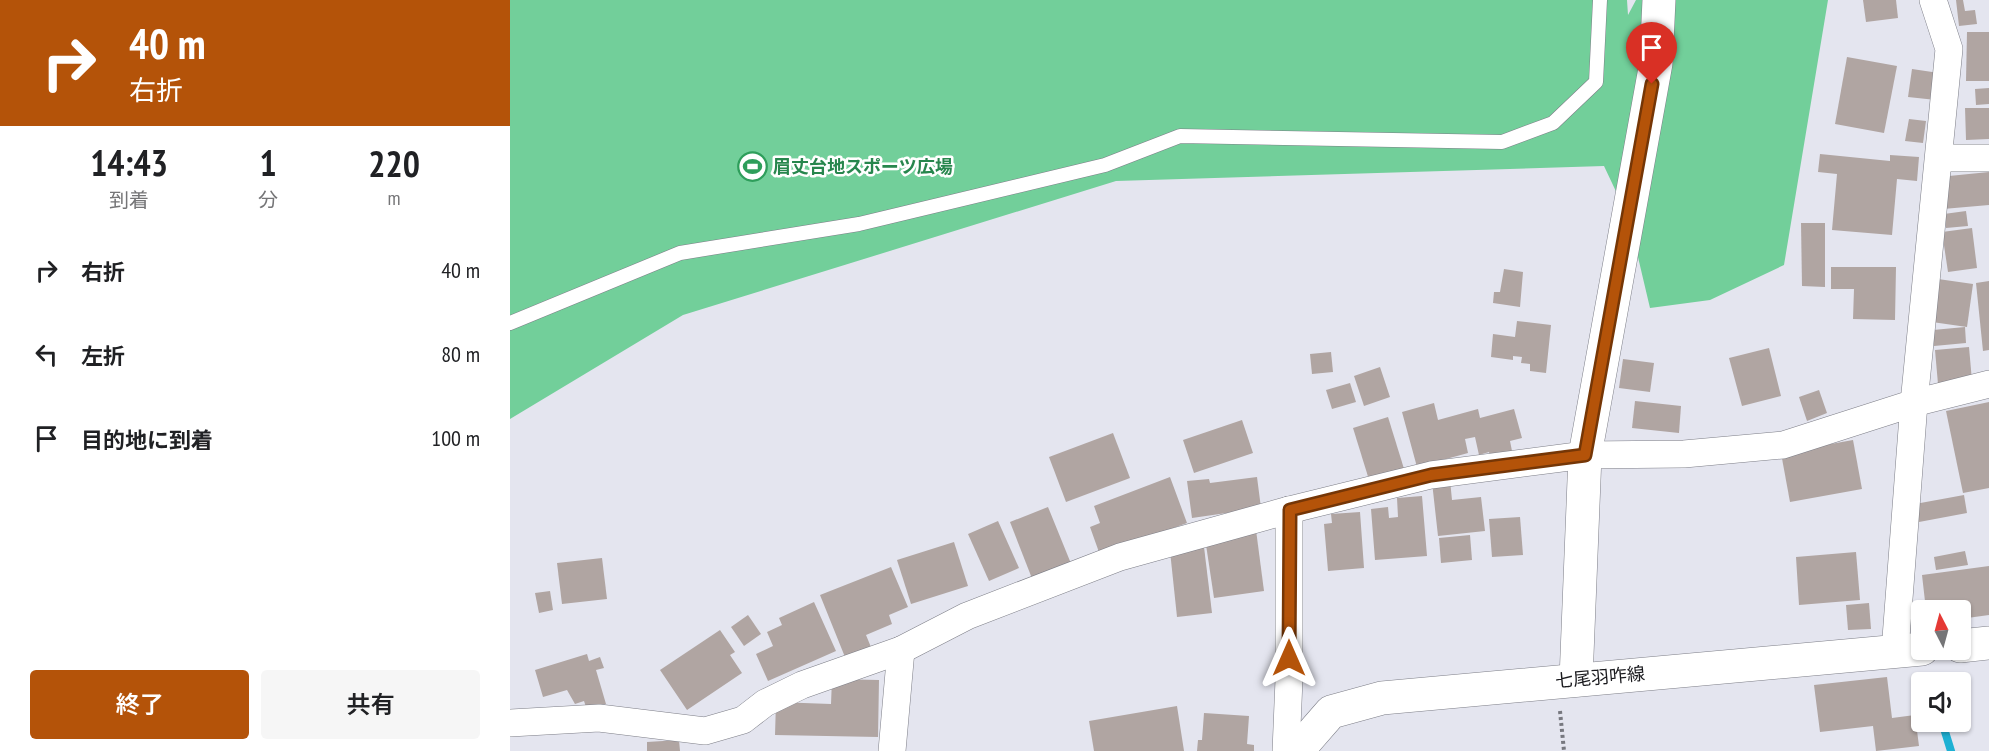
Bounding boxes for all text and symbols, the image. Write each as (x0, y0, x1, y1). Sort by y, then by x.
text: 40 m (129, 16, 206, 71)
pin (1626, 22, 1677, 84)
icon: right (30, 24, 108, 102)
icon: arrive (1635, 31, 1668, 64)
text: 右折 (129, 73, 183, 107)
text: 14:43 (90, 139, 168, 186)
text: 1 (260, 139, 277, 186)
text: 220 (368, 140, 420, 187)
sports icon: 眉丈台地スポーツ広場 (736, 150, 768, 182)
place label: 眉丈台地スポーツ広場 (773, 155, 953, 178)
text: m (388, 185, 401, 211)
text: 到着 (109, 187, 149, 213)
text: 分 (258, 187, 278, 213)
icon: right (30, 254, 63, 287)
text: 40 m (441, 256, 480, 284)
text: 右折 (81, 258, 125, 286)
icon: left (30, 338, 63, 371)
text: 80 m (441, 340, 480, 368)
text: 左折 (81, 342, 125, 370)
icon: arrive (30, 422, 63, 455)
text: 100 m (431, 424, 480, 452)
text: 目的地に到着 (81, 426, 213, 454)
north arrow (1911, 600, 1971, 660)
map controls (1911, 600, 1971, 732)
position arrow (1257, 626, 1321, 690)
street label: 七尾羽咋線 (1554, 662, 1646, 692)
button: 終了 (30, 670, 249, 739)
button: 共有 (261, 670, 480, 739)
button: sound (1911, 672, 1971, 732)

